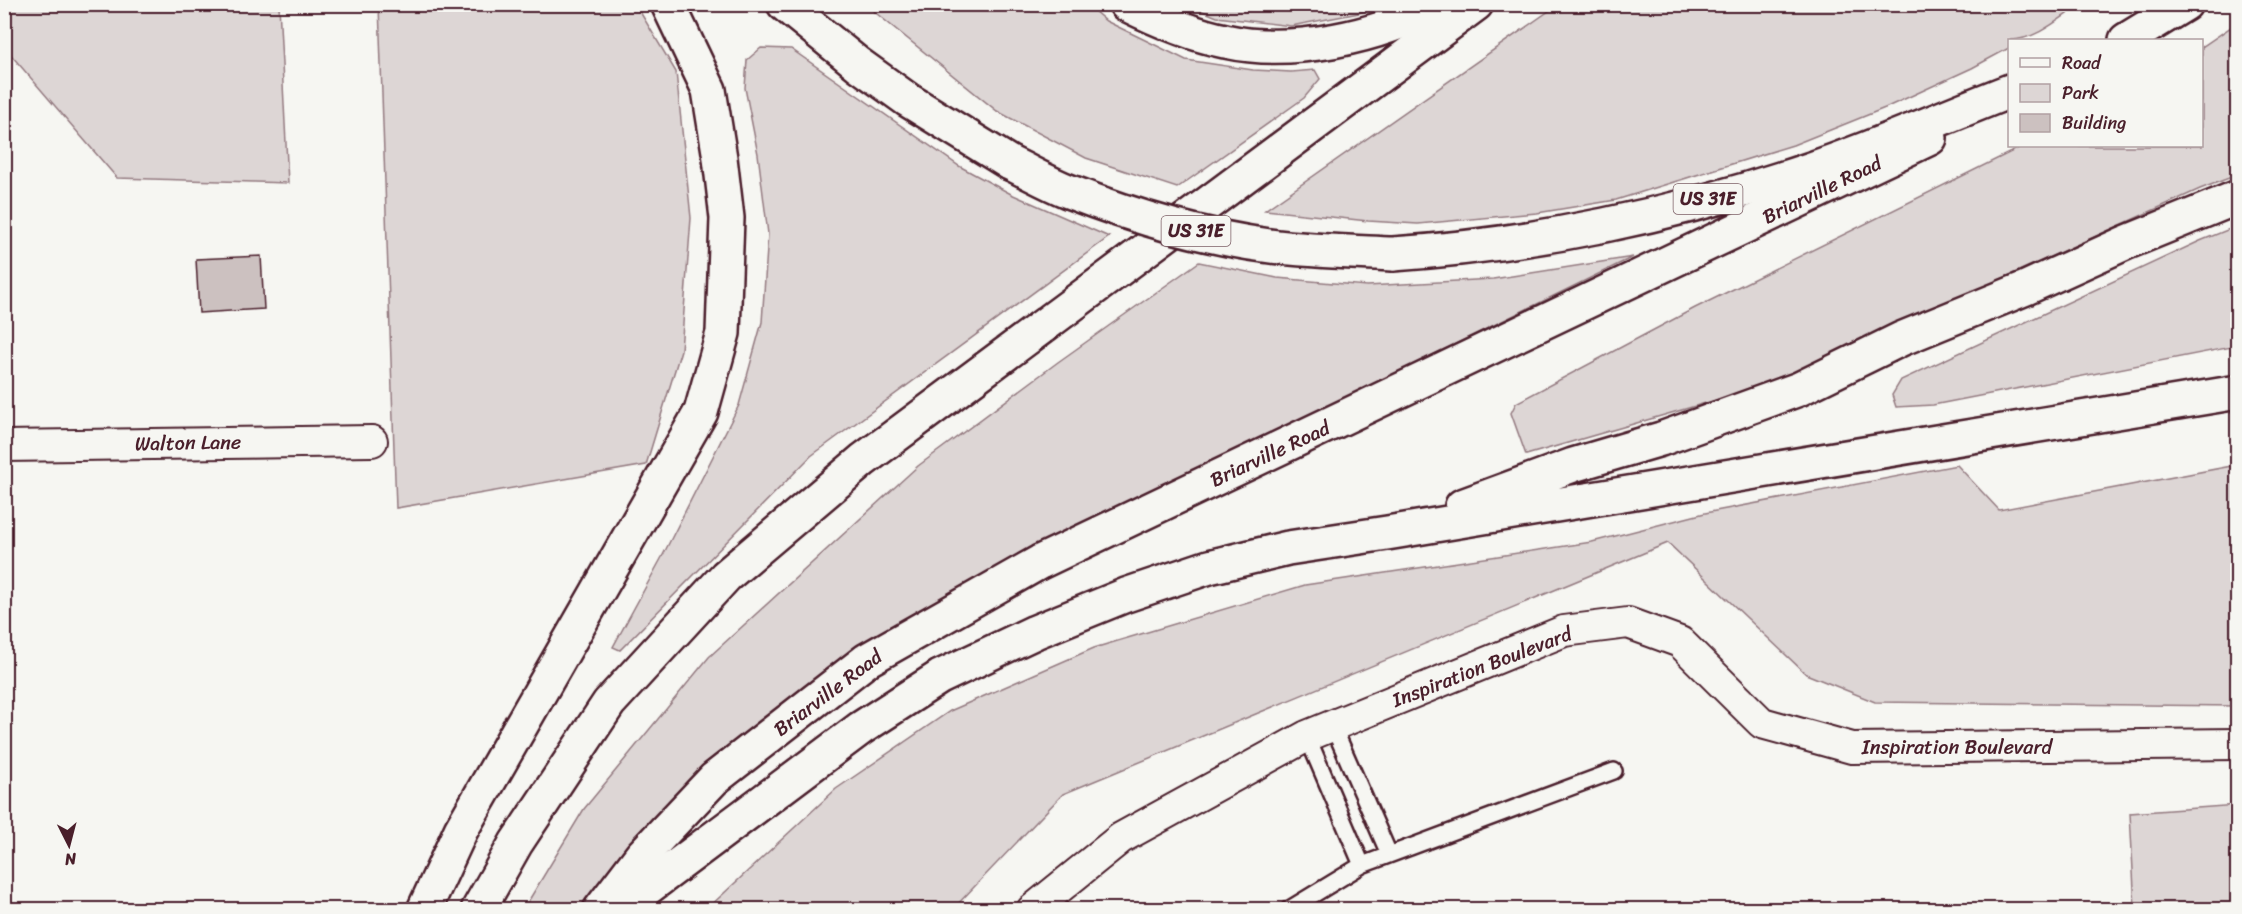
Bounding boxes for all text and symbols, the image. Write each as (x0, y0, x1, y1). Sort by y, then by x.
legend (2008, 39, 2203, 147)
text: Road (2062, 47, 2102, 79)
text: Park (2062, 77, 2099, 109)
text: Building (2062, 107, 2126, 139)
street label: Briarville Road (1756, 145, 1889, 234)
road number: US 31E (1674, 184, 1742, 214)
road number: US 31E (1162, 216, 1230, 246)
street label: Briarville Road (1204, 410, 1337, 497)
street label: Walton Lane (134, 425, 242, 461)
street label: Inspiration Boulevard (1386, 616, 1578, 718)
street label: Briarville Road (766, 639, 891, 746)
street label: Inspiration Boulevard (1861, 730, 2054, 765)
north arrow (39, 815, 99, 875)
text: N (63, 844, 79, 875)

